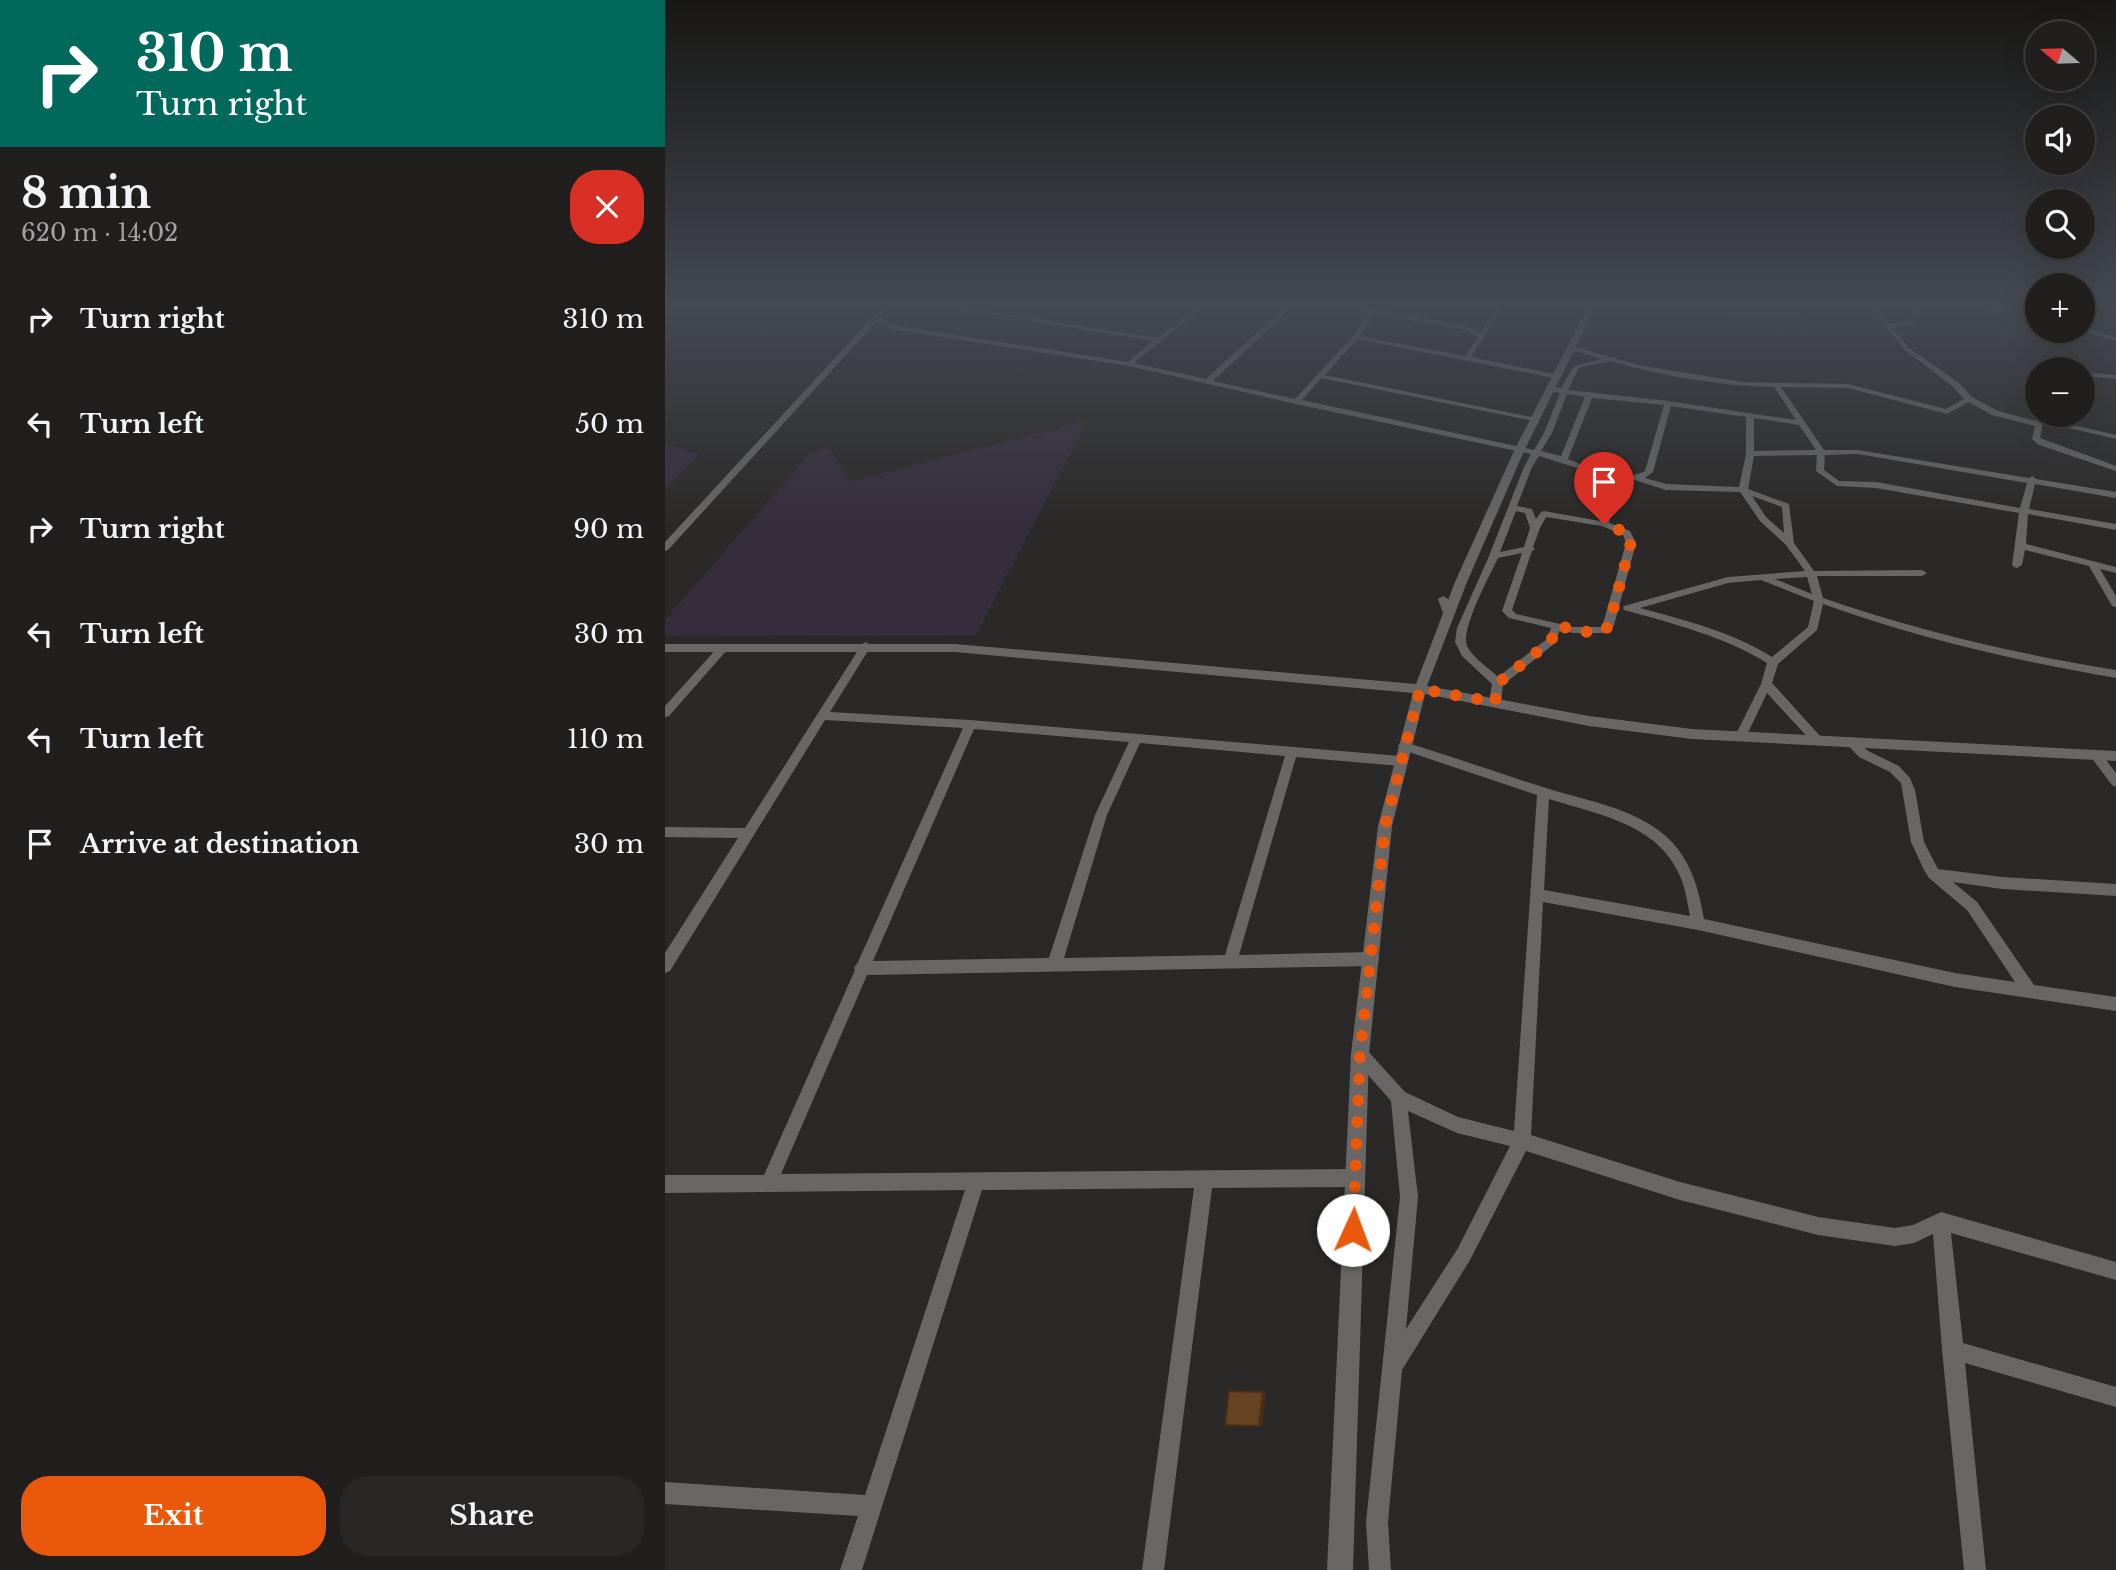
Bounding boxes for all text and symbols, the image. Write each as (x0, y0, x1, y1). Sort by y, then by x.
north arrow (2025, 21, 2095, 91)
map controls (2025, 21, 2095, 427)
text: 310 m (136, 23, 293, 84)
icon: right (21, 28, 112, 119)
text: Turn right (136, 84, 307, 124)
button: sound (2025, 105, 2095, 175)
text: 8 min (21, 167, 151, 219)
button: close (570, 170, 644, 244)
button: search (2025, 189, 2095, 259)
text: 620 m · 14:02 (21, 219, 178, 247)
button: + (2025, 273, 2095, 343)
icon: right (21, 300, 59, 338)
text: Turn right (80, 303, 225, 335)
text: 310 m (562, 303, 644, 335)
button: − (2025, 357, 2095, 427)
icon: left (21, 405, 59, 443)
text: Turn left (80, 408, 204, 440)
text: 50 m (575, 408, 644, 440)
pin (1574, 452, 1634, 524)
icon: arrive (1585, 463, 1623, 501)
icon: right (21, 510, 59, 548)
text: Turn right (80, 513, 225, 545)
text: 90 m (573, 513, 644, 545)
icon: left (21, 615, 59, 653)
text: Turn left (80, 618, 204, 650)
text: 30 m (574, 618, 644, 650)
icon: left (21, 720, 59, 758)
text: Turn left (80, 723, 204, 755)
text: 110 m (567, 723, 644, 755)
icon: arrive (21, 825, 59, 863)
text: Arrive at destination (80, 828, 360, 860)
text: 30 m (574, 828, 644, 860)
position arrow (1316, 1193, 1390, 1267)
button: Exit (21, 1476, 326, 1556)
button: Share (340, 1476, 644, 1556)

